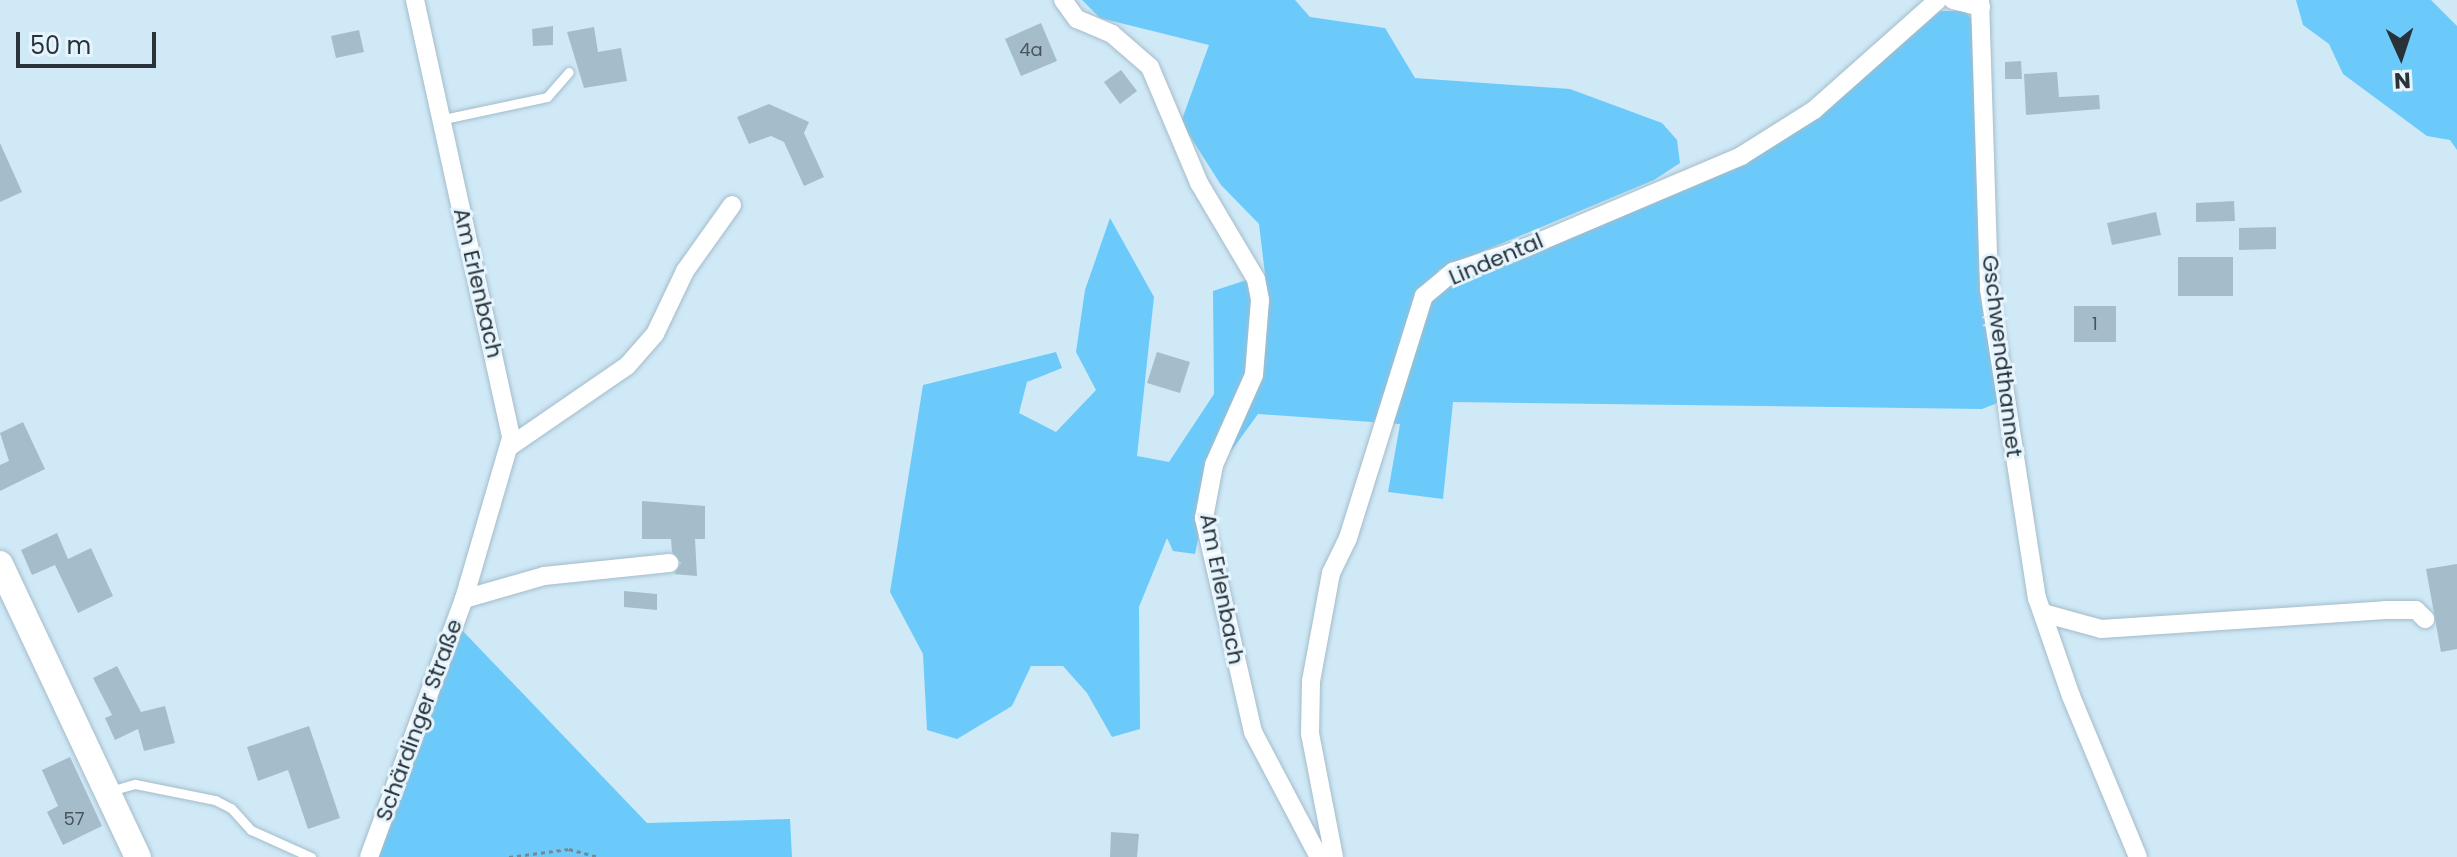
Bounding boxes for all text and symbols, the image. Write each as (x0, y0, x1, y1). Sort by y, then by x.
scale bar (20, 16, 160, 66)
north arrow (2361, 16, 2441, 96)
text: 50 m (30, 29, 91, 62)
house number: 4a (1019, 39, 1043, 61)
text: N (2393, 65, 2411, 96)
street label: Am Erlenbach (448, 205, 508, 361)
street label: Lindental (1445, 227, 1547, 291)
street label: Gschwendthannet (1977, 253, 2027, 459)
house number: 1 (2092, 313, 2098, 335)
street label: Am Erlenbach (1194, 511, 1250, 667)
street label: Schärdinger Straße (370, 615, 468, 825)
house number: 57 (63, 808, 85, 830)

